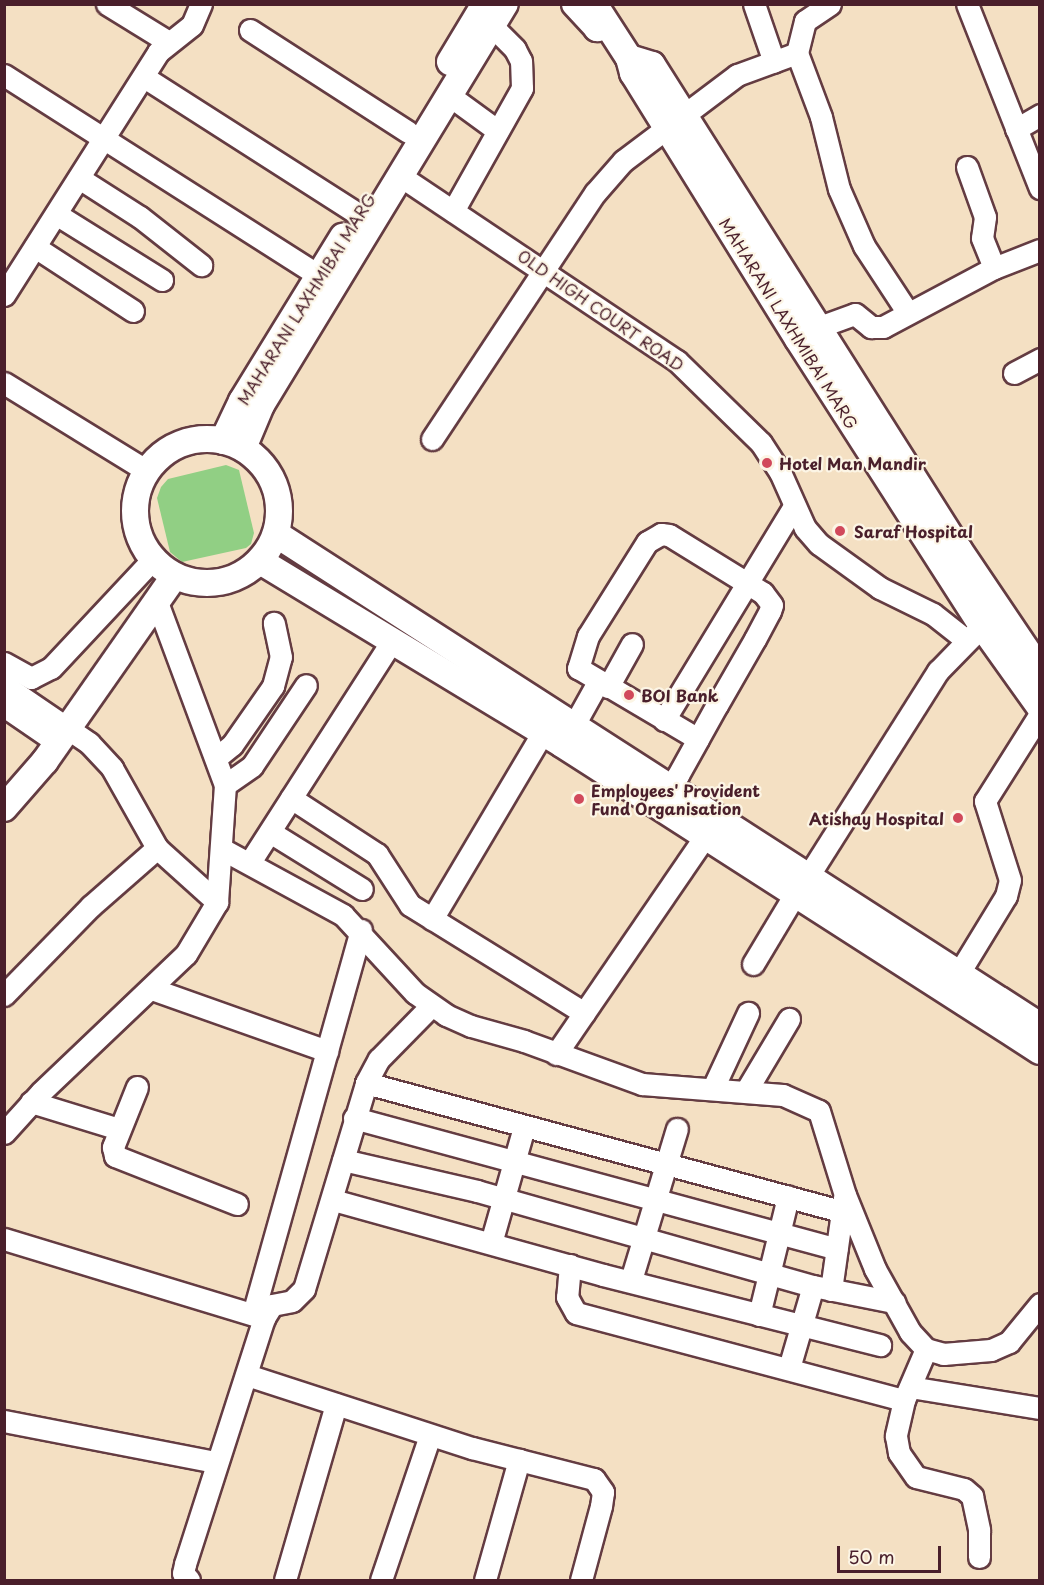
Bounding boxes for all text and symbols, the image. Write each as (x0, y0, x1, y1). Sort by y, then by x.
street label: MAHARANI LAXHMIBAI MARG (233, 190, 379, 408)
street label: MAHARANI LAXHMIBAI MARG (716, 214, 862, 432)
street label: OLD HIGH COURT ROAD (513, 244, 689, 376)
place label: Hotel Man Mandir (779, 453, 926, 473)
marker: Hotel Man Mandir (760, 456, 774, 470)
place label: Saraf Hospital (854, 521, 974, 541)
marker: Saraf Hospital (831, 522, 849, 540)
place label: BOI Bank (641, 685, 718, 705)
marker: BOI Bank (622, 688, 636, 702)
place label: Employees' Provident Fund Organisation (591, 780, 761, 818)
marker: Employees' Provident Fund Organisation (572, 792, 586, 806)
place label: Atishay Hospital (808, 808, 944, 828)
marker: Atishay Hospital (949, 809, 967, 827)
scale bar (840, 1534, 944, 1572)
text: 50 m (848, 1543, 895, 1570)

